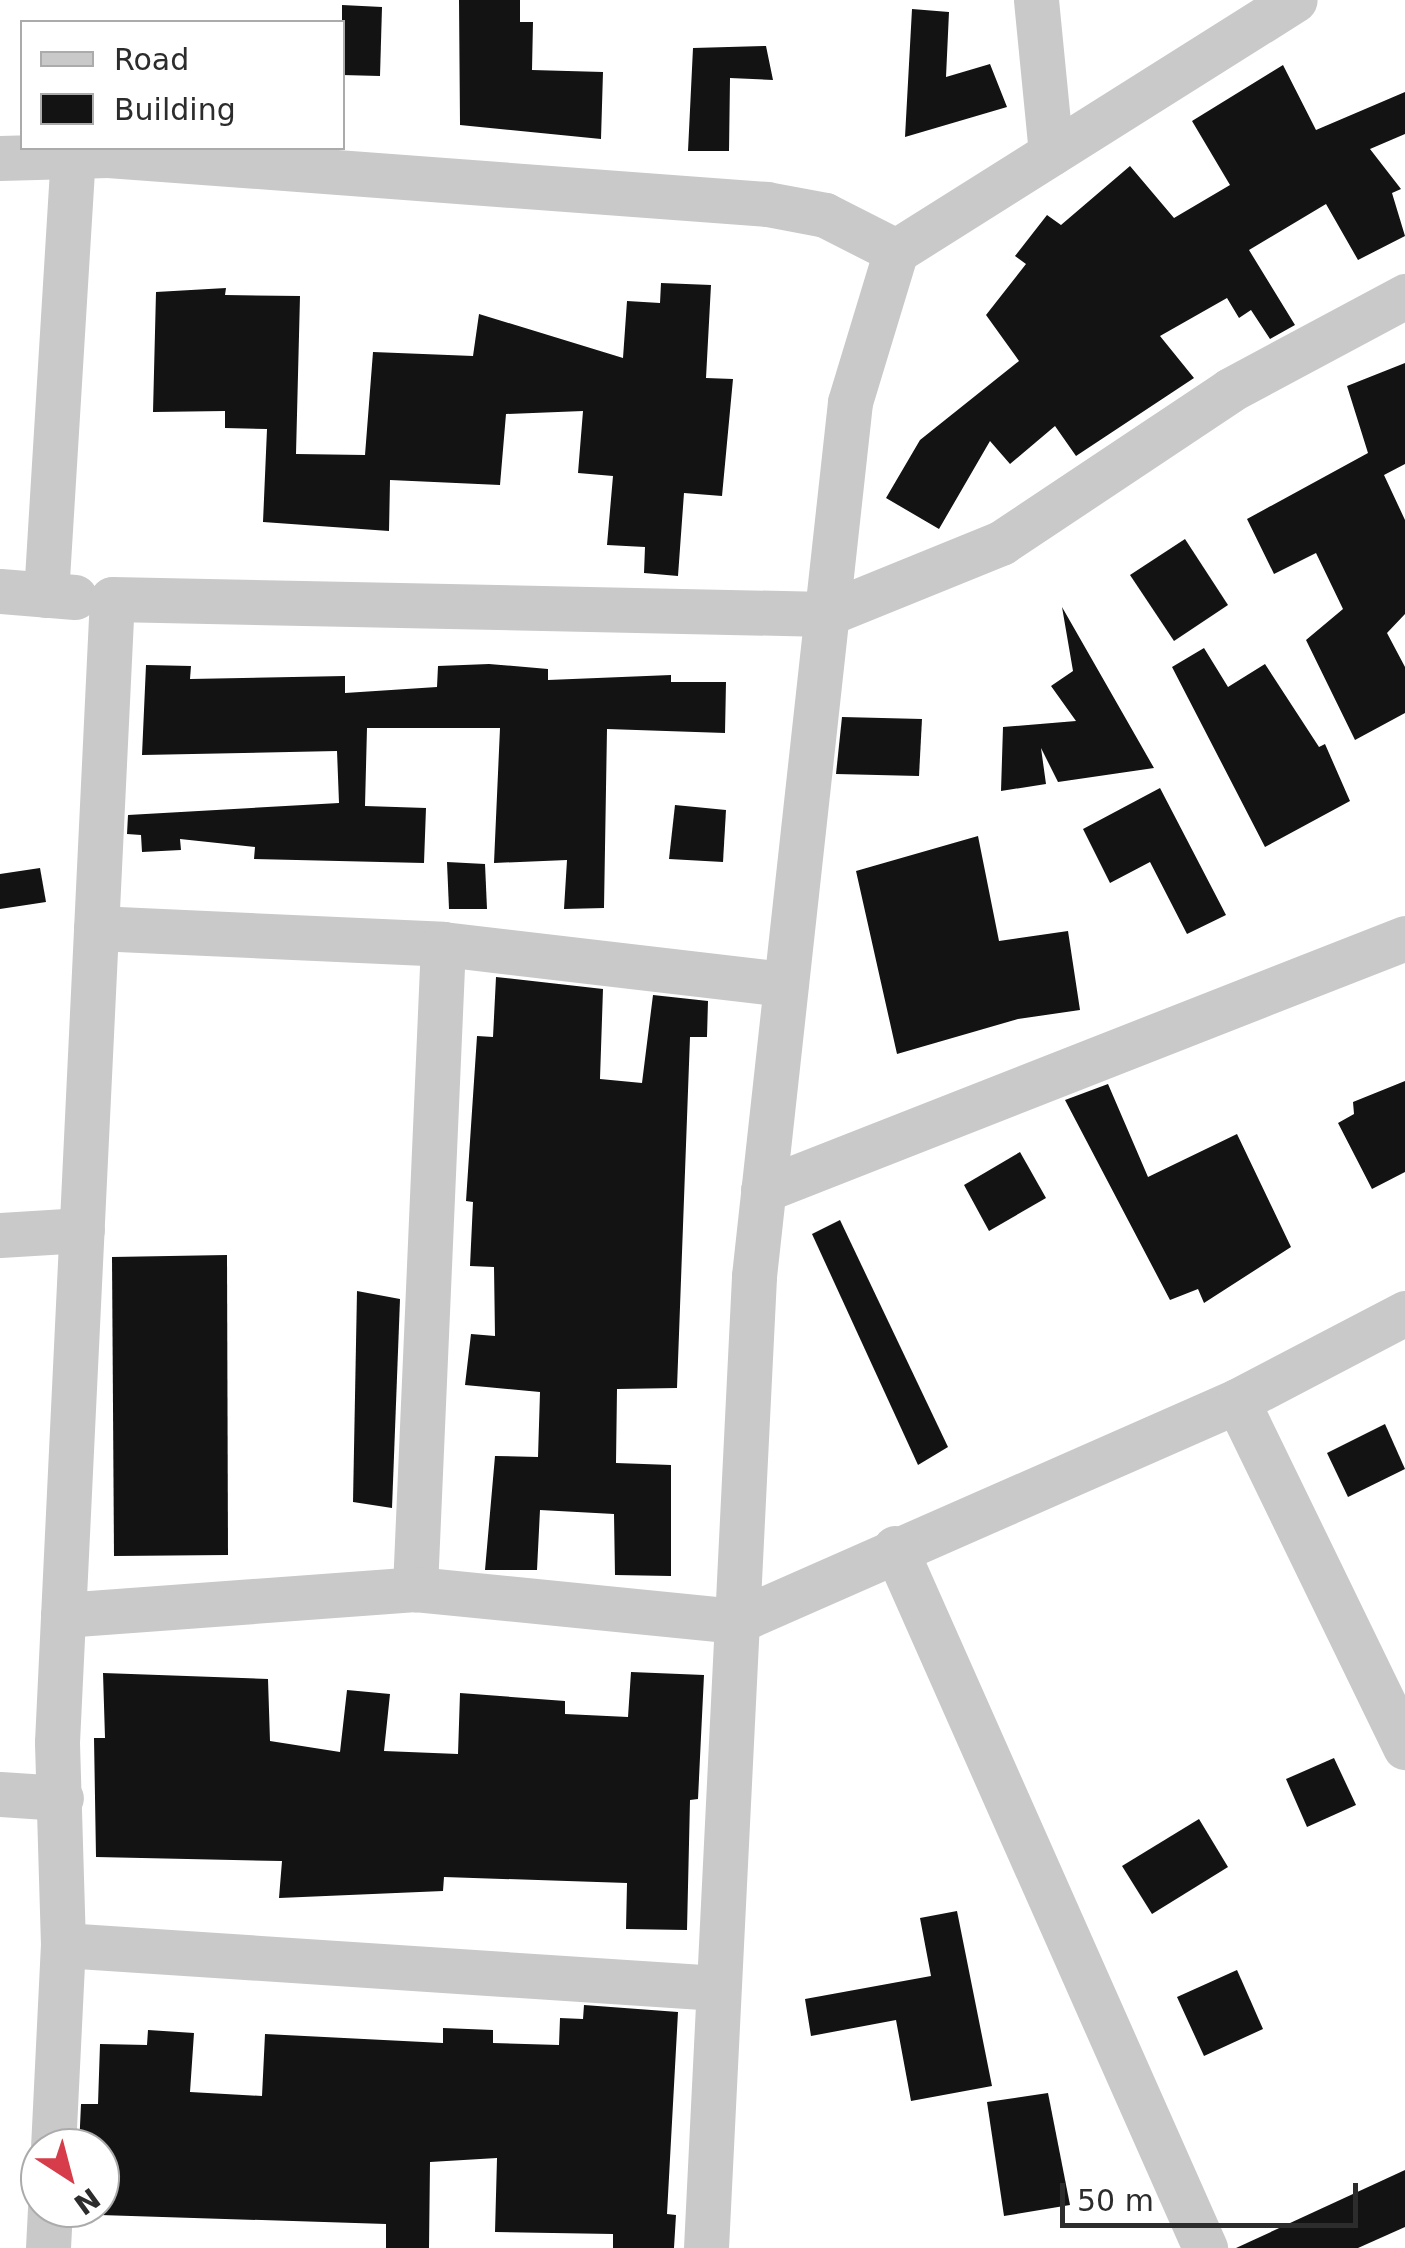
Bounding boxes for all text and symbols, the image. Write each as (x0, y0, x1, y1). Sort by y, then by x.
legend (20, 20, 345, 150)
text: Road (114, 42, 189, 77)
text: Building (114, 92, 236, 127)
north arrow (20, 2128, 120, 2228)
scale bar (1065, 2163, 1362, 2225)
text: N (68, 2181, 106, 2221)
text: 50 m (1077, 2183, 1154, 2218)

